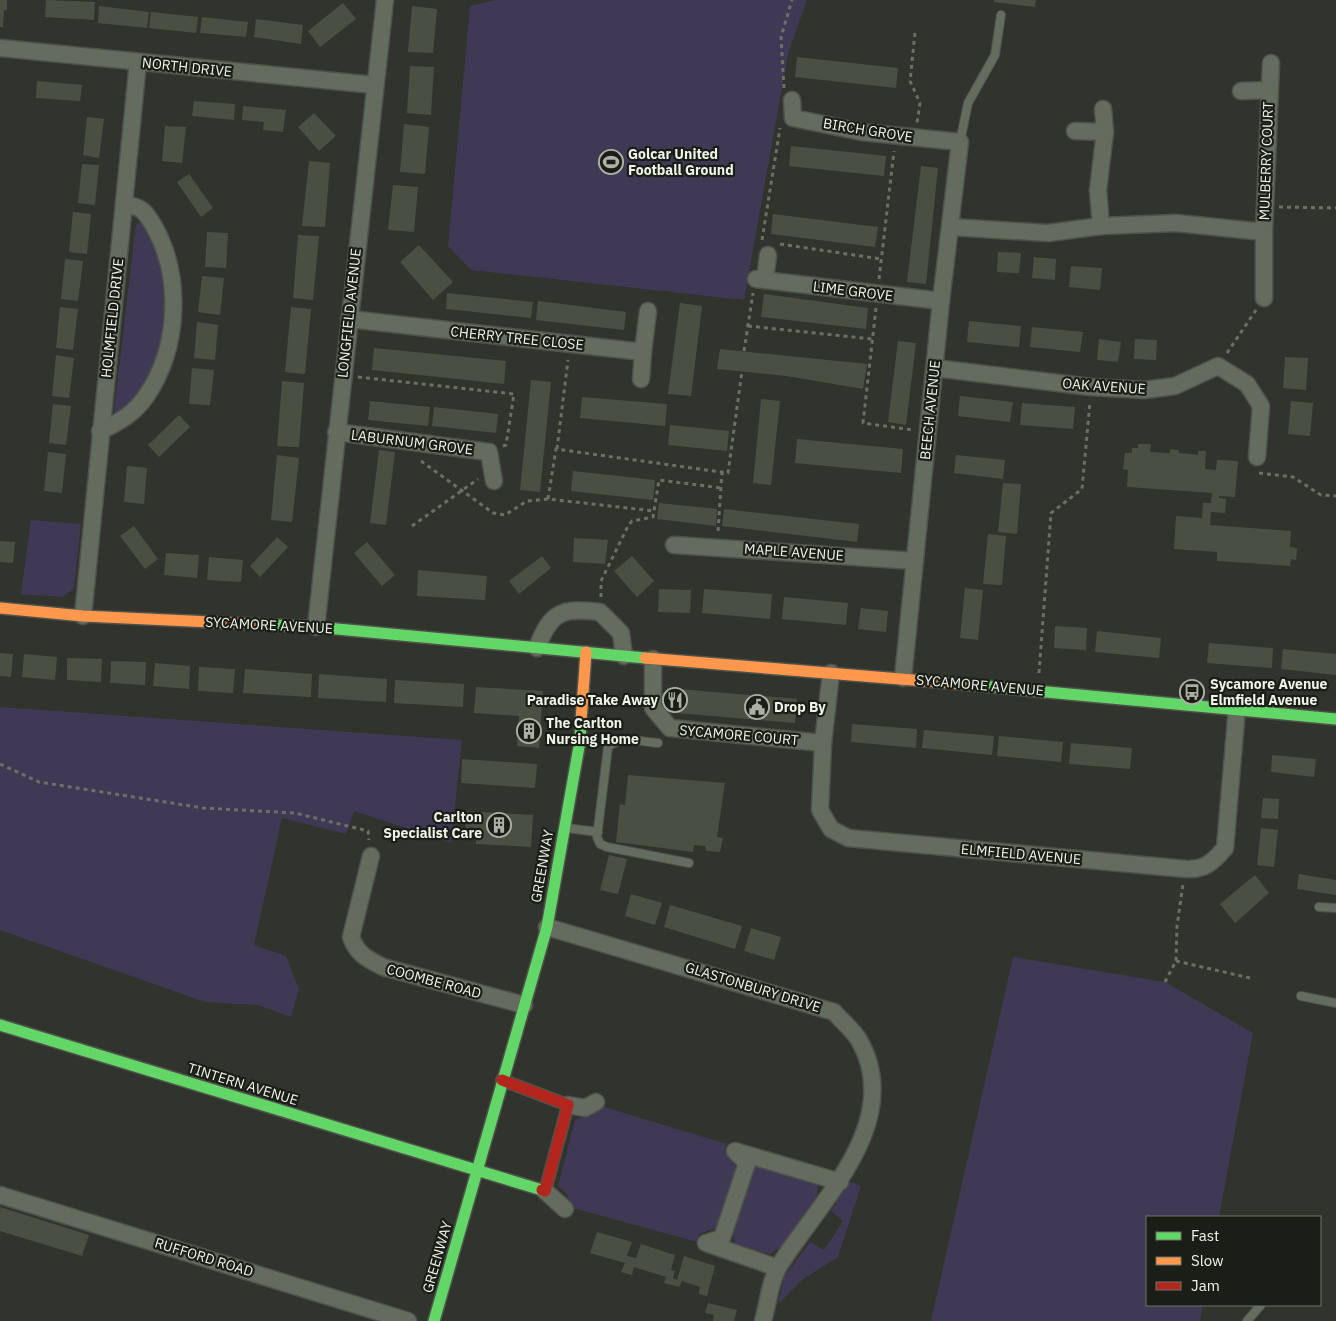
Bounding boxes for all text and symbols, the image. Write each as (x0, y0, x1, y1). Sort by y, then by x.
street label: NORTH DRIVE (141, 53, 233, 81)
street label: MULBERRY COURT (1255, 101, 1277, 221)
street label: BIRCH GROVE (822, 114, 914, 146)
place label: Golcar United Football Ground (628, 145, 734, 179)
sports icon: Golcar United Football Ground (598, 149, 624, 175)
street label: LONGFIELD AVENUE (333, 247, 365, 379)
street label: HOLMFIELD DRIVE (97, 257, 127, 379)
street label: LIME GROVE (812, 277, 894, 305)
street label: CHERRY TREE CLOSE (449, 322, 585, 354)
street label: BEECH AVENUE (916, 359, 944, 461)
street label: OAK AVENUE (1062, 374, 1146, 398)
street label: LABURNUM GROVE (350, 426, 474, 458)
street label: MAPLE AVENUE (744, 540, 844, 564)
street label: SYCAMORE AVENUE (205, 613, 333, 637)
street label: SYCAMORE AVENUE (916, 670, 1044, 700)
place label: Sycamore Avenue Elmfield Avenue (1210, 675, 1328, 709)
bus stop icon: Sycamore Avenue Elmfield Avenue (1179, 679, 1205, 705)
restaurant icon: Paradise Take Away (662, 687, 688, 713)
place label: Paradise Take Away (527, 691, 659, 709)
public building icon: Drop By (744, 694, 770, 720)
place label: Drop By (774, 698, 826, 716)
place label: The Carlton Nursing Home (546, 714, 639, 748)
building icon: The Carlton Nursing Home (516, 718, 542, 744)
street label: SYCAMORE COURT (679, 721, 799, 749)
place label: Carlton Specialist Care (383, 808, 482, 842)
building icon: Carlton Specialist Care (486, 812, 512, 838)
street label: GREENWAY (527, 827, 557, 904)
street label: ELMFIELD AVENUE (960, 840, 1082, 868)
street label: GLASTONBURY DRIVE (683, 958, 823, 1016)
street label: COOMBE ROAD (385, 960, 483, 1002)
street label: TINTERN AVENUE (186, 1059, 300, 1109)
legend (1146, 1216, 1321, 1306)
street label: GREENWAY (418, 1218, 456, 1295)
text: Fast (1191, 1226, 1219, 1245)
street label: RUFFORD ROAD (153, 1233, 255, 1281)
text: Slow (1191, 1251, 1224, 1270)
text: Jam (1191, 1276, 1220, 1295)

